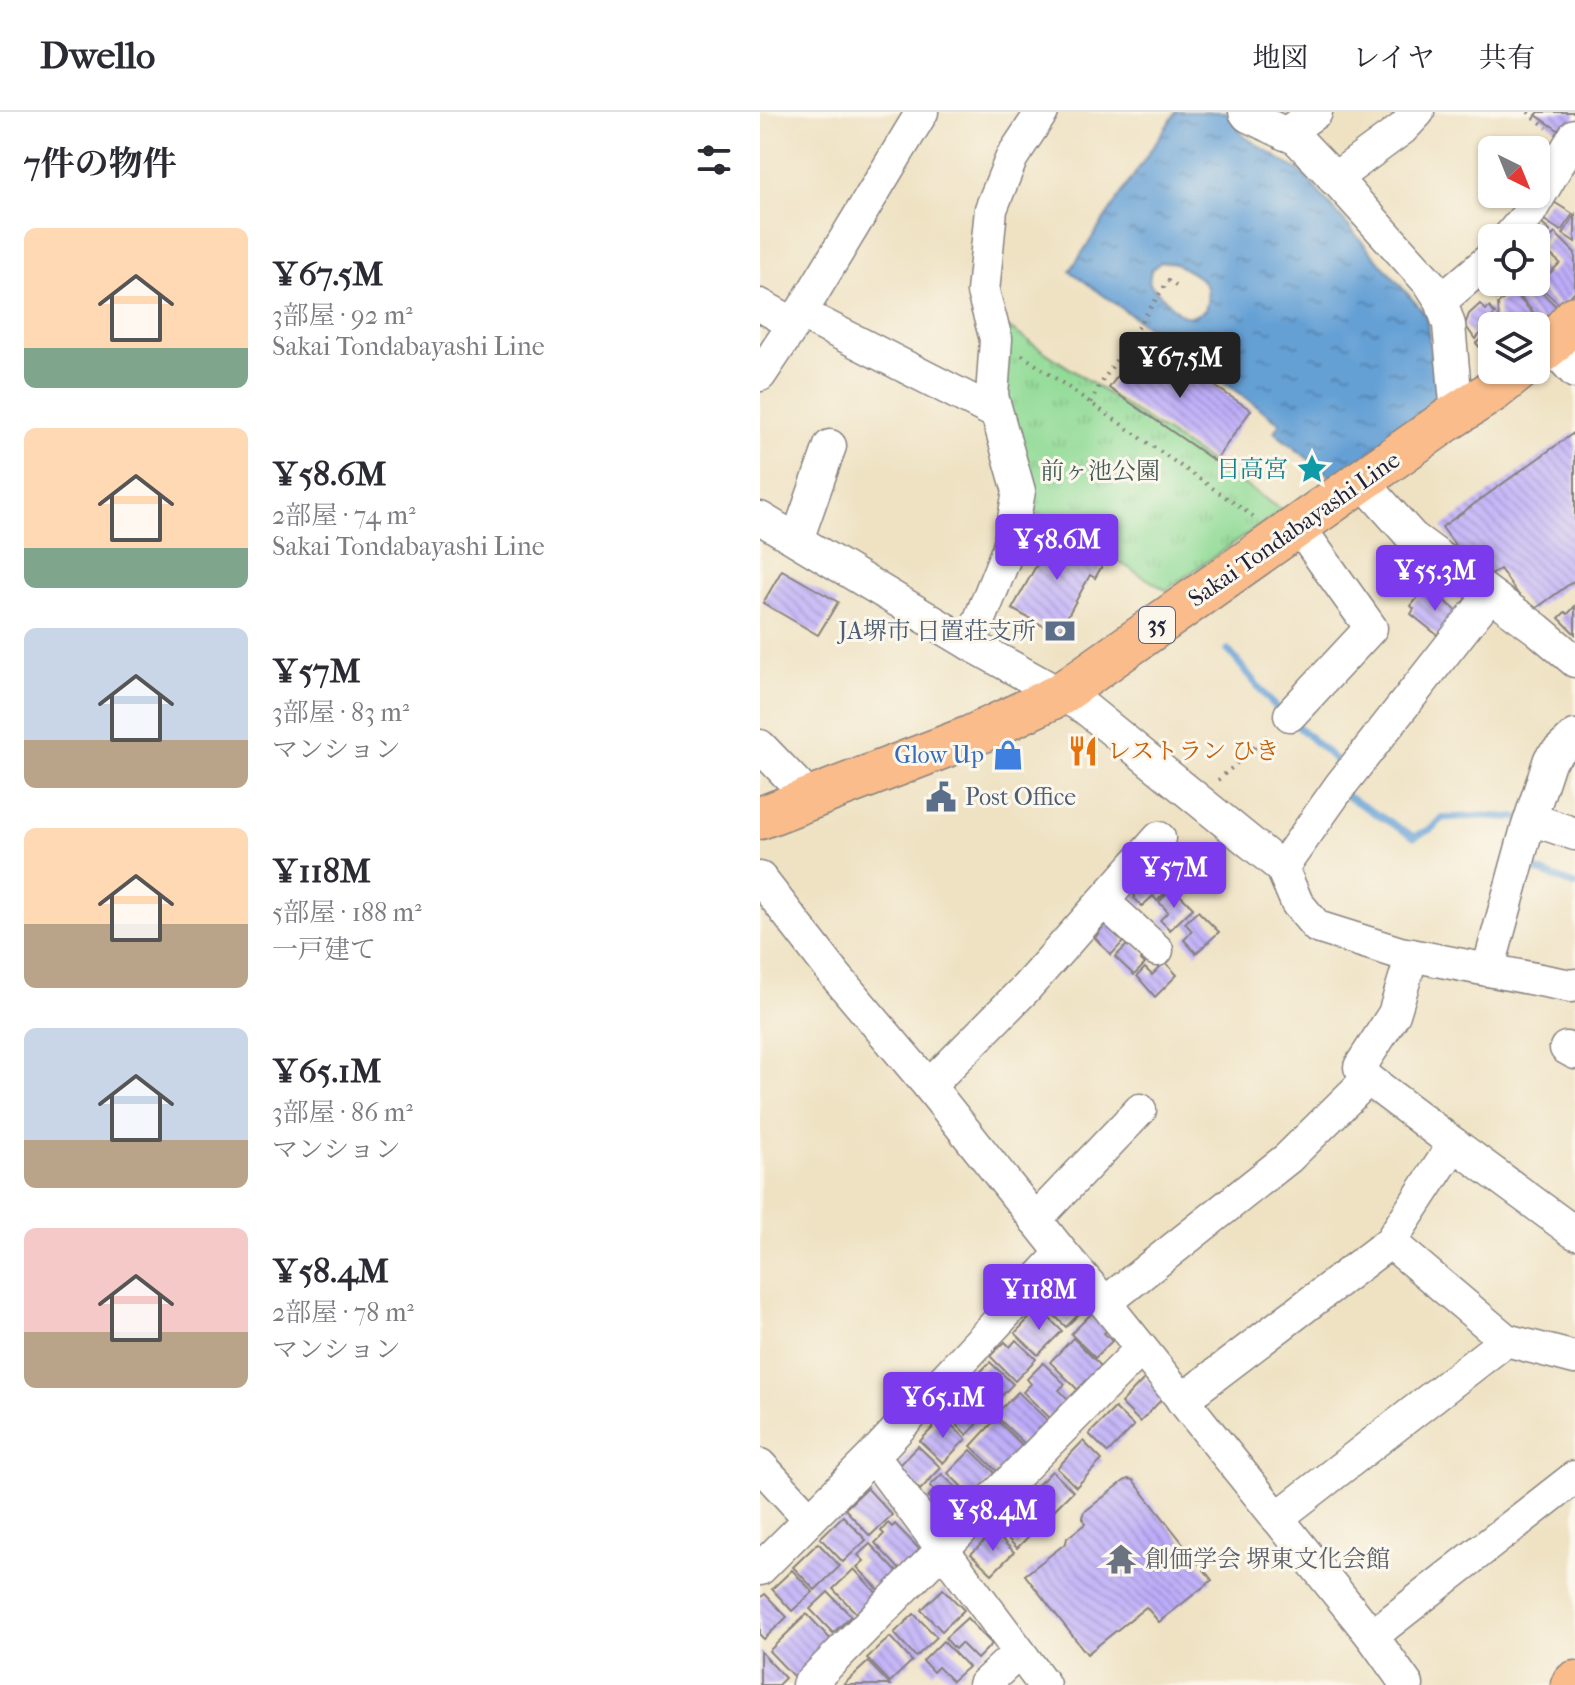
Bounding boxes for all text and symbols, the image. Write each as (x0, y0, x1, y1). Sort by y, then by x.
text: Dwello (40, 33, 155, 78)
text: 地図 (1252, 41, 1308, 74)
text: レイヤ (1352, 41, 1435, 74)
text: 共有 (1479, 41, 1535, 74)
north arrow (1478, 136, 1550, 208)
map controls (1478, 136, 1550, 384)
icon: filters (692, 138, 736, 182)
text: 7件の物件 (24, 144, 176, 184)
button: locate (1478, 224, 1550, 296)
text: ¥67.5M (272, 254, 383, 294)
icon: home (88, 260, 184, 356)
text: 3部屋 · 92 m² (272, 300, 413, 331)
button: layers (1478, 312, 1550, 384)
text: Sakai Tondabayashi Line (272, 331, 545, 362)
pin: ¥67.5M (1115, 332, 1245, 400)
text: ¥67.5M (1137, 342, 1223, 373)
street label: Sakai Tondabayashi Line (1183, 445, 1405, 613)
place icon: 日高宮 (1295, 452, 1329, 486)
text: ¥58.6M (272, 454, 386, 494)
place label: 日高宮 (1216, 455, 1288, 483)
park label: 前ヶ池公園 (1040, 457, 1160, 485)
icon: home (88, 460, 184, 556)
text: 2部屋 · 74 m² (272, 500, 415, 531)
pin: ¥58.6M (992, 514, 1122, 582)
text: ¥58.6M (1013, 524, 1101, 555)
text: Sakai Tondabayashi Line (272, 531, 545, 562)
pin: ¥55.3M (1370, 545, 1500, 613)
text: ¥55.3M (1394, 555, 1476, 586)
road number: 35 (1139, 607, 1175, 643)
bank icon: JA堺市 日置荘支所 (1043, 614, 1077, 648)
place label: JA堺市 日置荘支所 (837, 617, 1036, 645)
text: ¥57M (272, 651, 361, 691)
icon: home (88, 660, 184, 756)
text: 3部屋 · 83 m² (272, 697, 409, 728)
text: マンション (272, 734, 401, 765)
restaurant icon: レストラン ひき (1066, 734, 1100, 768)
place label: レストラン ひき (1107, 737, 1279, 765)
shop icon: Glow Up (991, 738, 1025, 772)
place label: Glow Up (894, 741, 984, 769)
public building icon: Post Office (924, 780, 958, 814)
place label: Post Office (965, 783, 1076, 811)
pin: ¥57M (1127, 842, 1221, 910)
text: ¥118M (272, 851, 371, 891)
text: ¥57M (1140, 852, 1208, 883)
icon: home (88, 860, 184, 956)
text: 5部屋 · 188 m² (272, 897, 422, 928)
text: 一戸建て (272, 934, 376, 965)
text: ¥65.1M (272, 1051, 381, 1091)
icon: home (88, 1060, 184, 1156)
text: 3部屋 · 86 m² (272, 1097, 413, 1128)
text: マンション (272, 1134, 401, 1165)
text: ¥58.4M (272, 1251, 389, 1291)
icon: home (88, 1260, 184, 1356)
pin: ¥118M (983, 1264, 1095, 1332)
text: ¥118M (1001, 1274, 1077, 1305)
text: 2部屋 · 78 m² (272, 1297, 414, 1328)
text: マンション (272, 1334, 401, 1365)
pin: ¥65.1M (878, 1372, 1008, 1440)
text: ¥65.1M (901, 1382, 985, 1413)
pin: ¥58.4M (928, 1485, 1058, 1553)
text: ¥58.4M (948, 1495, 1038, 1526)
temple icon: 創価学会 堺東文化会館 (1104, 1542, 1138, 1576)
place label: 創価学会 堺東文化会館 (1145, 1545, 1390, 1573)

